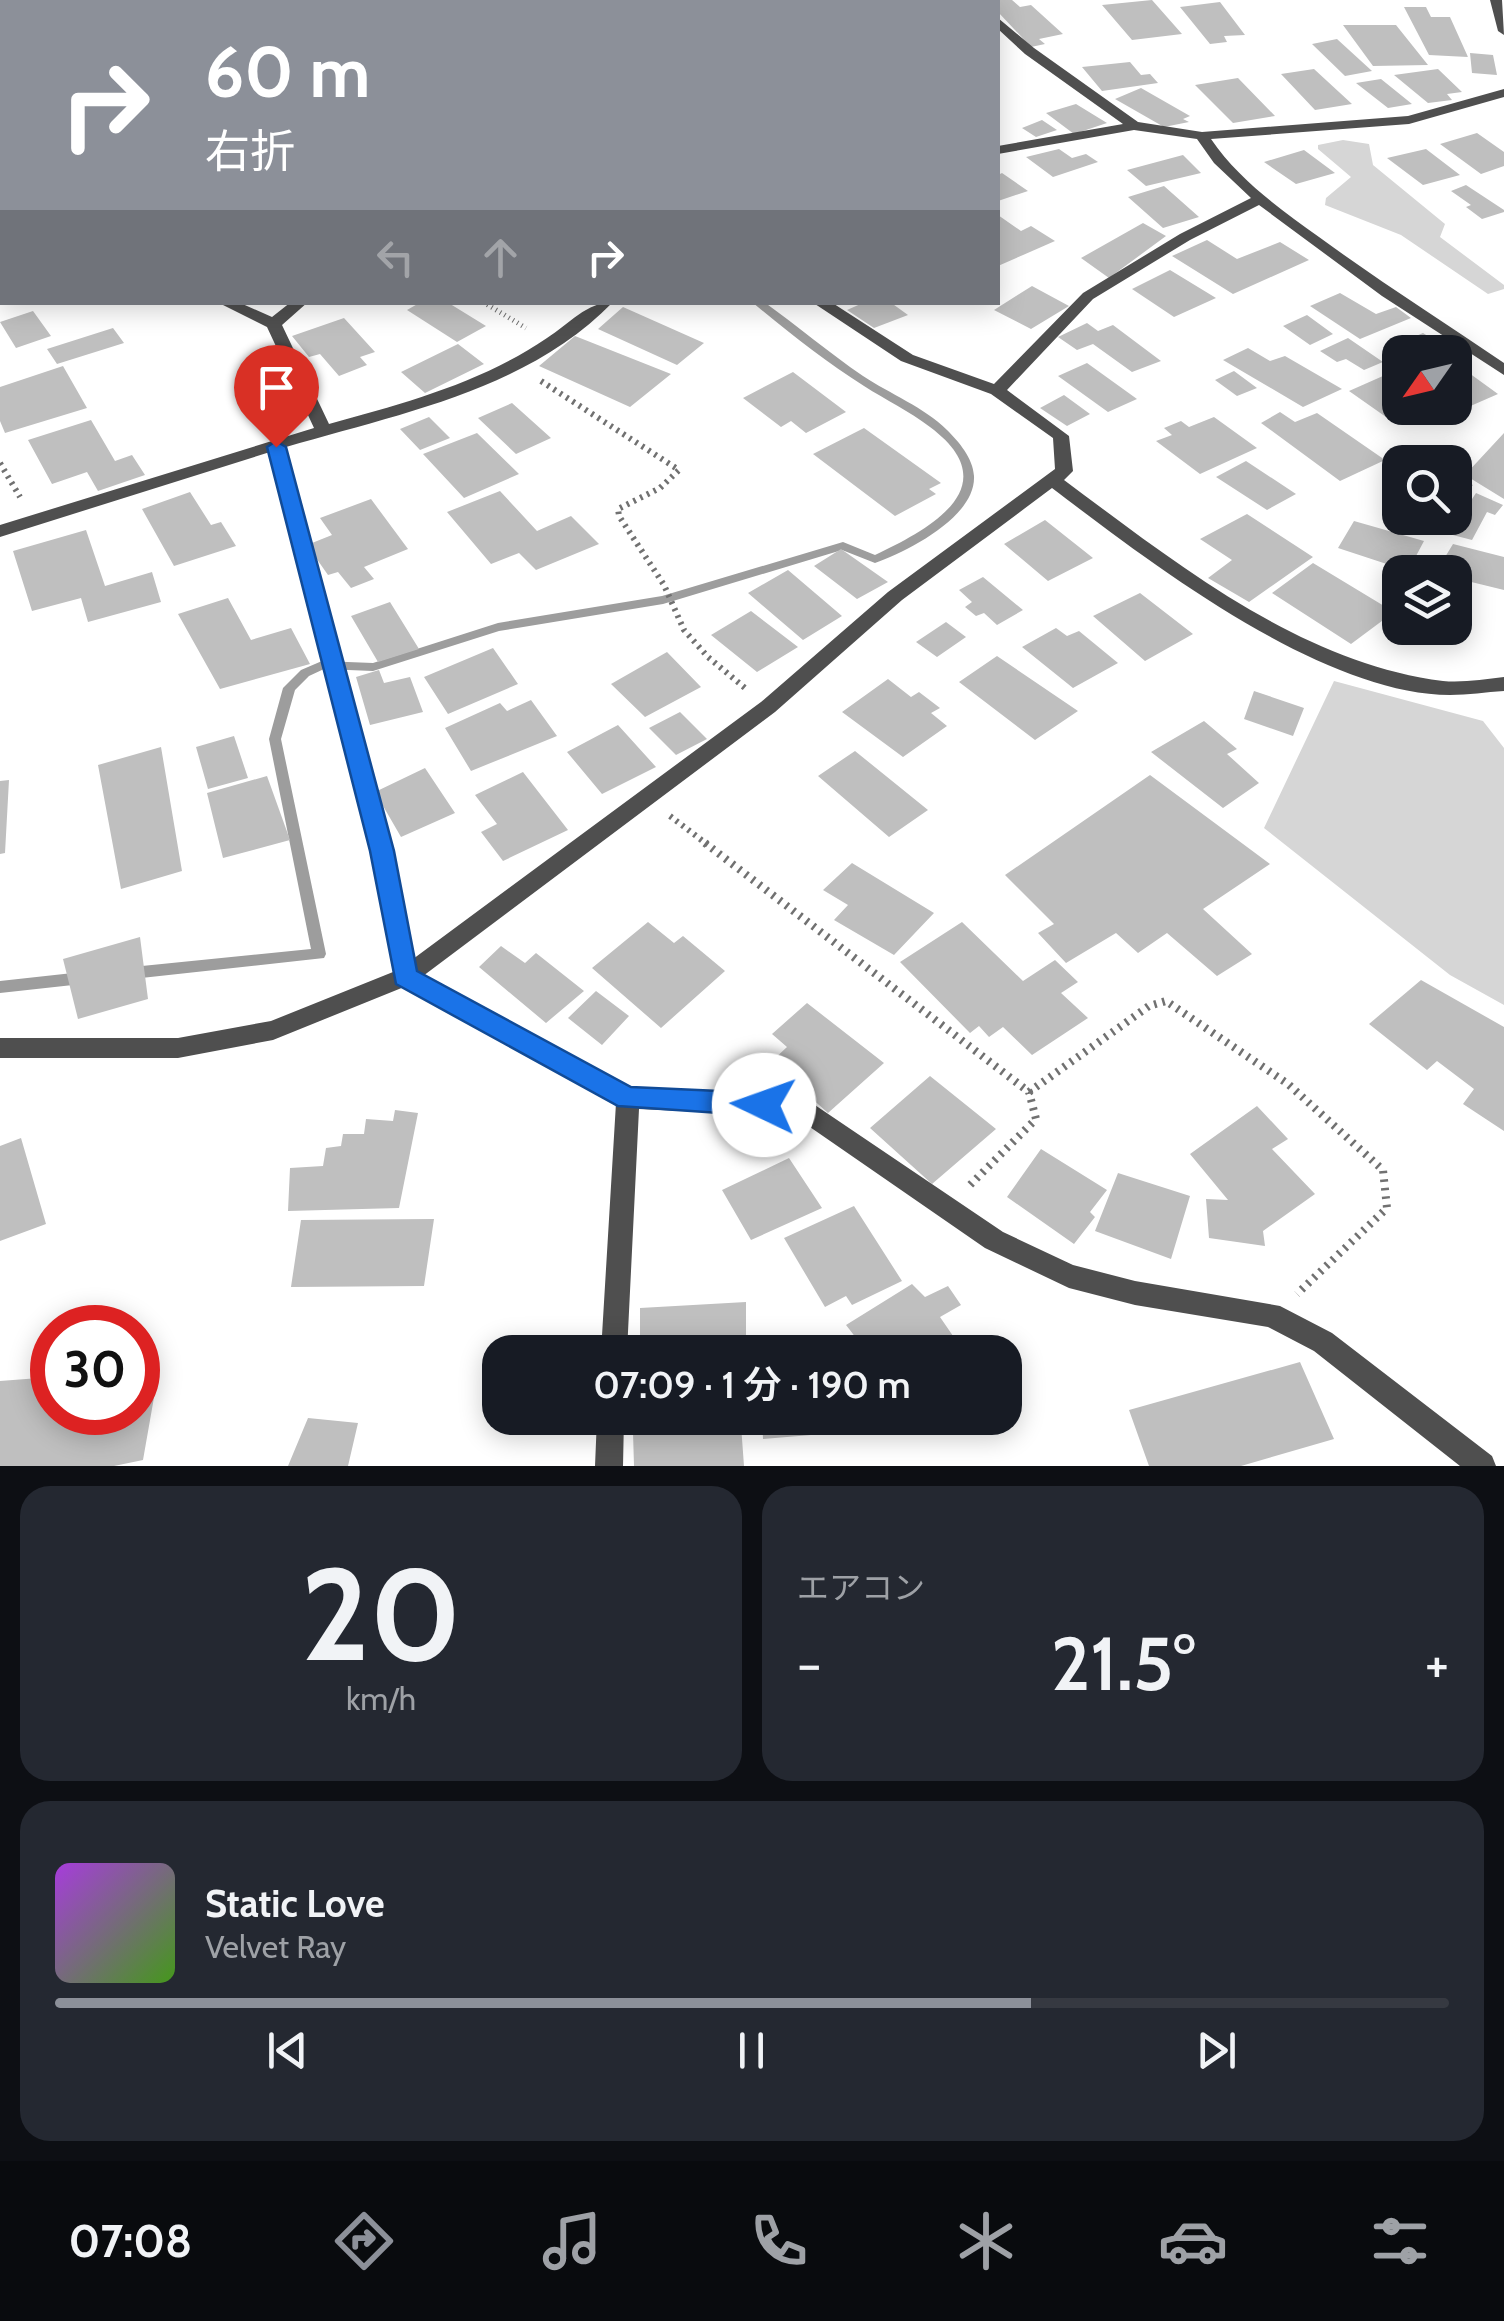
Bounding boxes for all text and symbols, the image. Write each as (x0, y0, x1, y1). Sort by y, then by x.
text: 60 m (205, 29, 370, 115)
icon: right (40, 40, 170, 170)
text: 右折 (205, 124, 295, 178)
icon: left (368, 230, 423, 285)
icon: ahead (473, 230, 528, 285)
icon: right (578, 230, 633, 285)
north arrow (1382, 335, 1472, 425)
map controls (1382, 335, 1472, 645)
pin (234, 345, 319, 448)
icon: arrive (249, 360, 304, 415)
button: search (1382, 445, 1472, 535)
button: layers (1382, 555, 1472, 645)
position arrow (712, 1053, 816, 1157)
speed limit sign: 30 (30, 1305, 160, 1435)
text: 07:09 · 1 分 · 190 m (593, 1361, 911, 1408)
text: 20 (301, 1535, 461, 1693)
text: エアコン (797, 1568, 925, 1607)
text: 21.5° (1051, 1618, 1195, 1709)
text: − (797, 1630, 821, 1697)
text: + (1425, 1630, 1449, 1697)
text: km/h (346, 1679, 416, 1718)
text: Static Love (205, 1880, 384, 1927)
text: Velvet Ray (205, 1927, 346, 1966)
icon: previous (260, 2023, 315, 2078)
icon: pause (724, 2023, 779, 2078)
icon: next (1189, 2023, 1244, 2078)
icon: directions (329, 2206, 399, 2276)
icon: music (537, 2206, 607, 2276)
icon: phone (744, 2206, 814, 2276)
icon: climate (951, 2206, 1021, 2276)
icon: car (1158, 2206, 1228, 2276)
icon: filters (1365, 2206, 1435, 2276)
text: 07:08 (69, 2214, 192, 2268)

